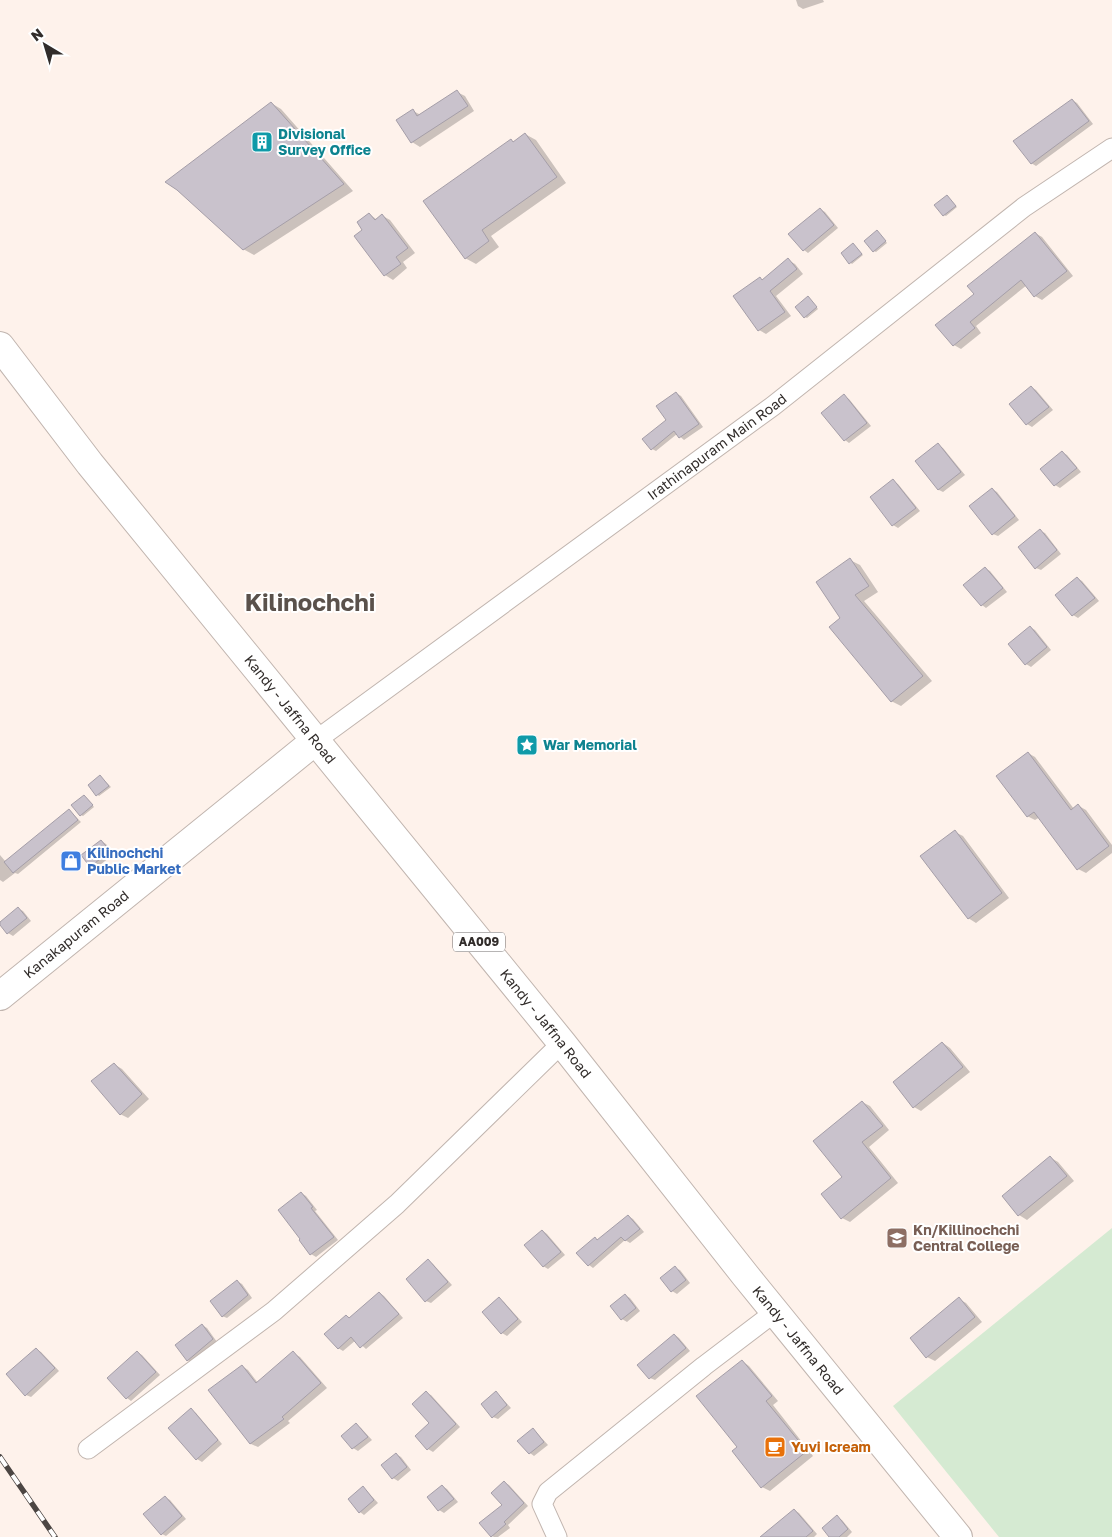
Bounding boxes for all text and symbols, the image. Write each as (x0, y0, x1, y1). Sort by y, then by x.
north arrow (20, 20, 70, 70)
text: N (27, 24, 46, 44)
place label: Divisional Survey Office (278, 125, 371, 158)
building icon: Divisional Survey Office (250, 130, 274, 154)
street label: Irathinapuram Main Road (644, 390, 790, 503)
district label: Kilinochchi (245, 587, 375, 616)
street label: Kandy - Jaffna Road (241, 651, 340, 767)
place icon: War Memorial (515, 733, 539, 757)
place label: War Memorial (543, 736, 637, 753)
place label: Kilinochchi Public Market (87, 844, 181, 877)
shop icon: Kilinochchi Public Market (59, 849, 83, 873)
street label: Kanakapuram Road (20, 886, 132, 982)
road number: AA009 (453, 932, 505, 952)
street label: Kandy - Jaffna Road (497, 965, 595, 1081)
place label: Kn/Killinochchi Central College (913, 1221, 1020, 1254)
school or university icon: Kn/Killinochchi Central College (885, 1226, 909, 1250)
street label: Kandy - Jaffna Road (749, 1282, 848, 1398)
cafe icon: Yuvi Icream (763, 1435, 787, 1459)
place label: Yuvi Icream (791, 1438, 871, 1455)

